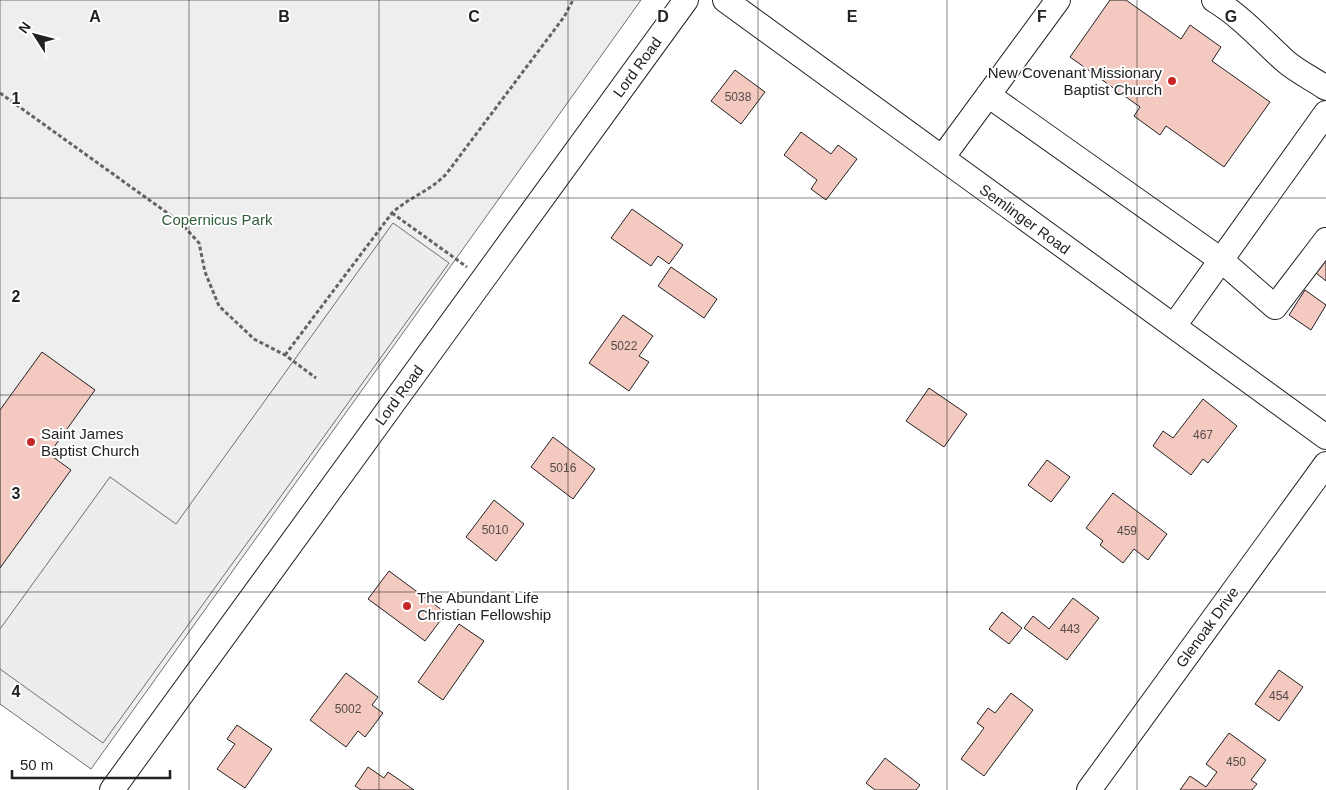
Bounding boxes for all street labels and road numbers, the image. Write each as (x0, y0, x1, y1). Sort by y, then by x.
street label: Lord Road (610, 34, 664, 100)
street label: Semlinger Road (976, 181, 1074, 257)
street label: Lord Road (372, 362, 426, 428)
street label: Glenoak Drive (1172, 584, 1242, 670)

